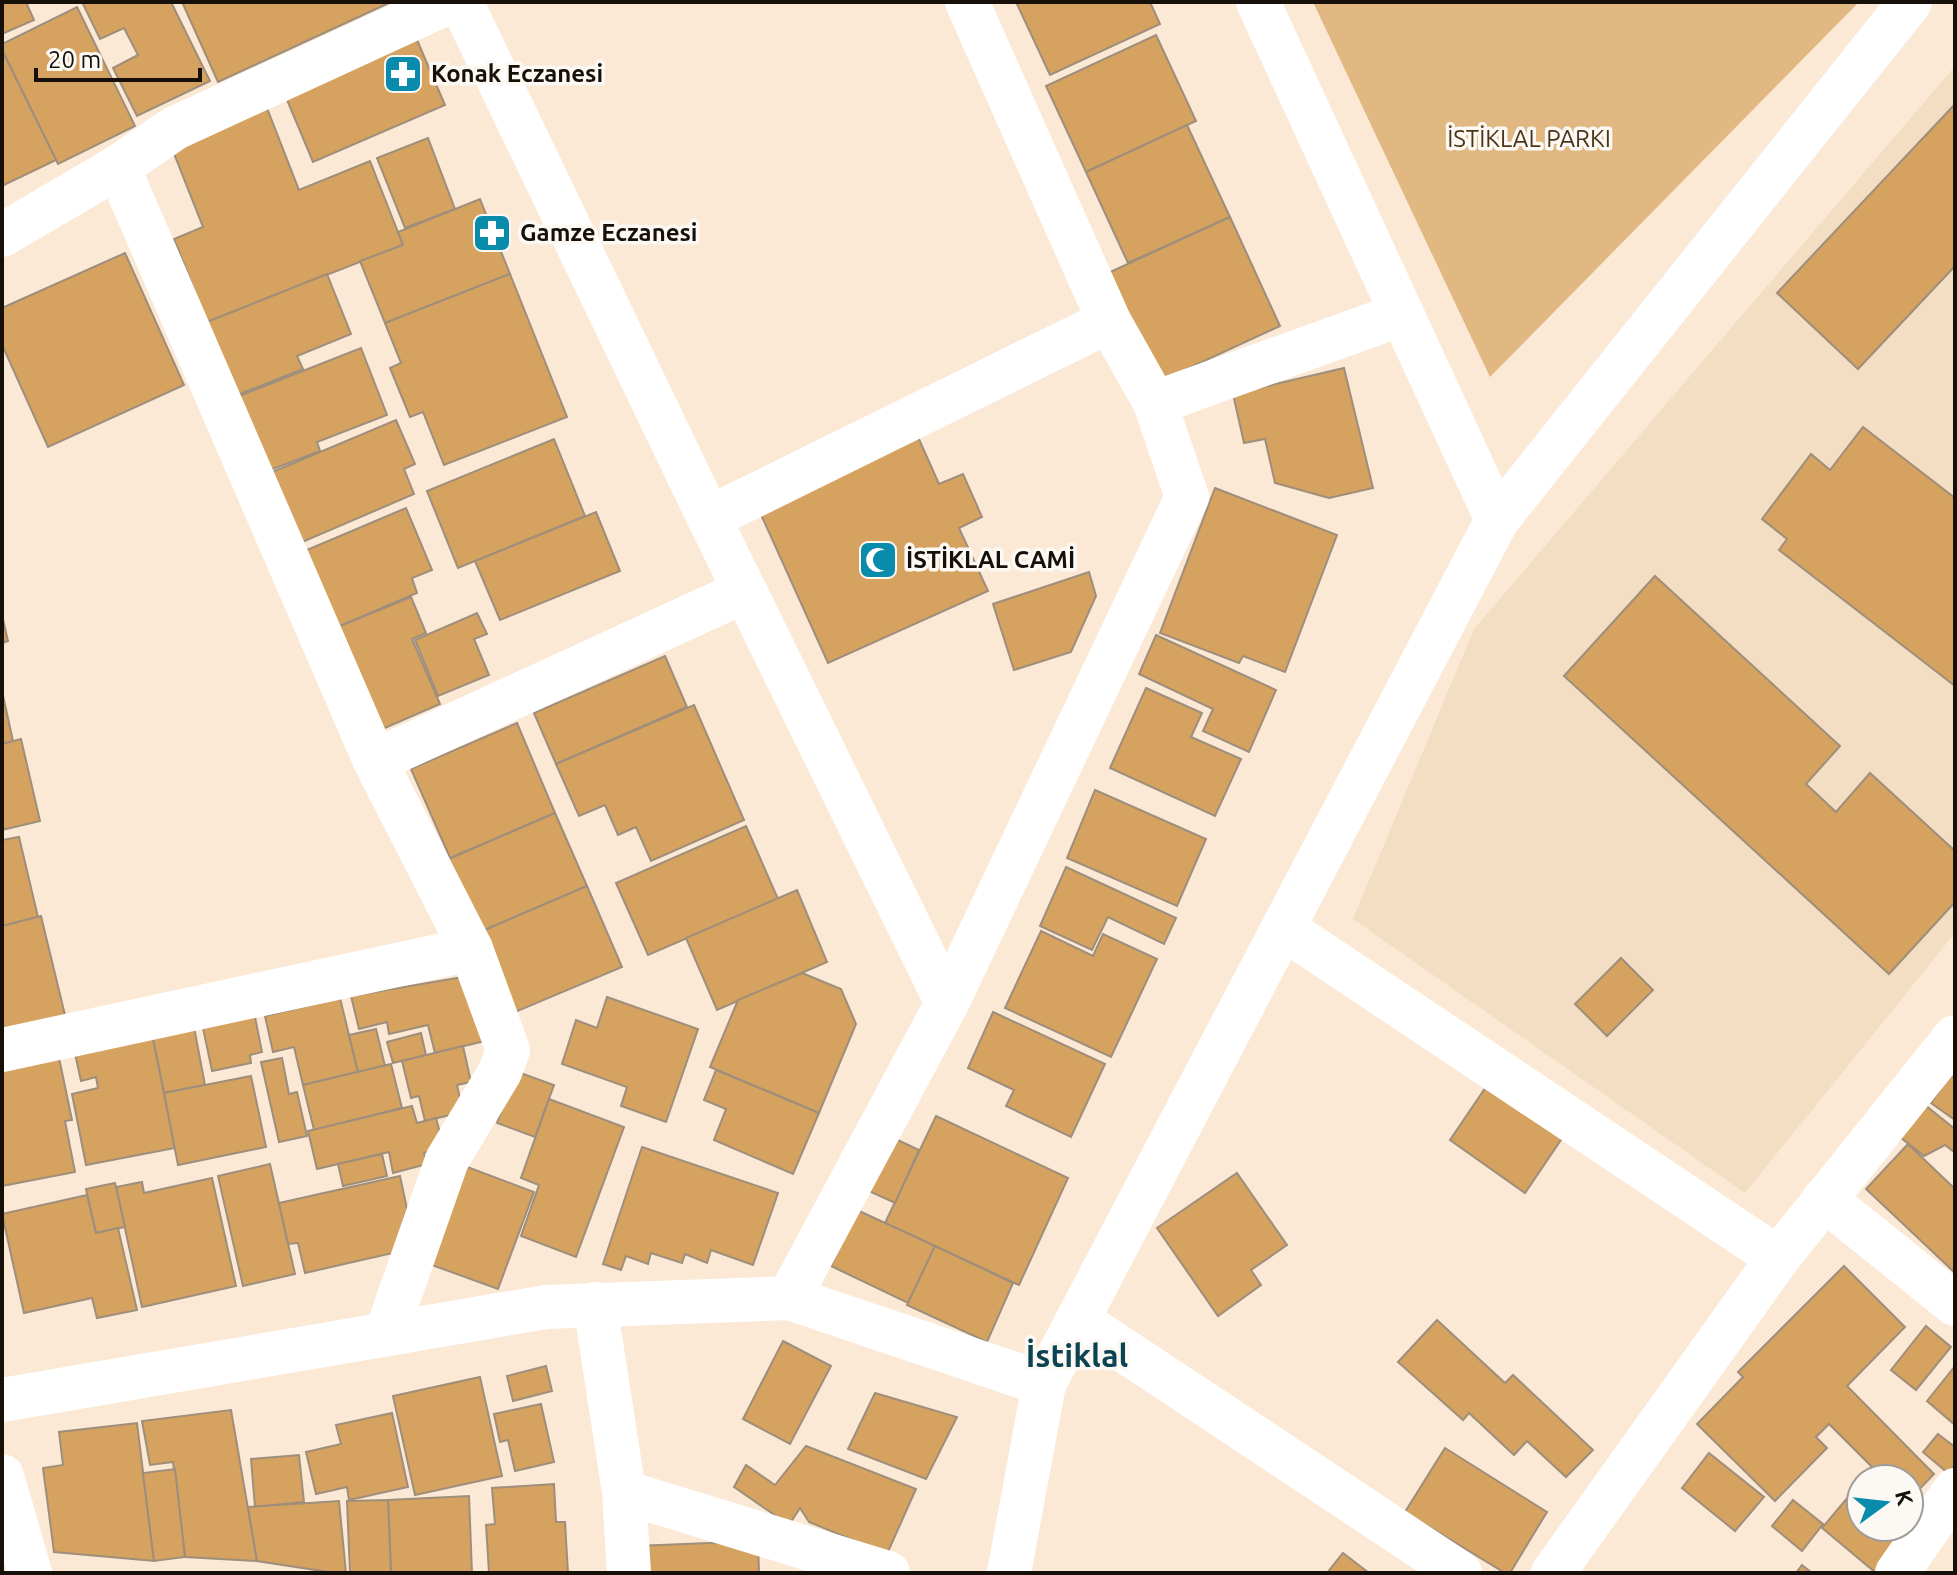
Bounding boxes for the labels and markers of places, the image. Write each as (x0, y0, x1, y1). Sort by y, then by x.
pharmacy icon: Konak Eczanesi (382, 53, 424, 95)
place label: Konak Eczanesi (431, 60, 603, 87)
pharmacy icon: Gamze Eczanesi (471, 212, 513, 254)
place label: Gamze Eczanesi (520, 219, 698, 246)
mosque icon: İSTİKLAL CAMİ (857, 539, 899, 581)
place label: İSTİKLAL CAMİ (906, 546, 1075, 573)

